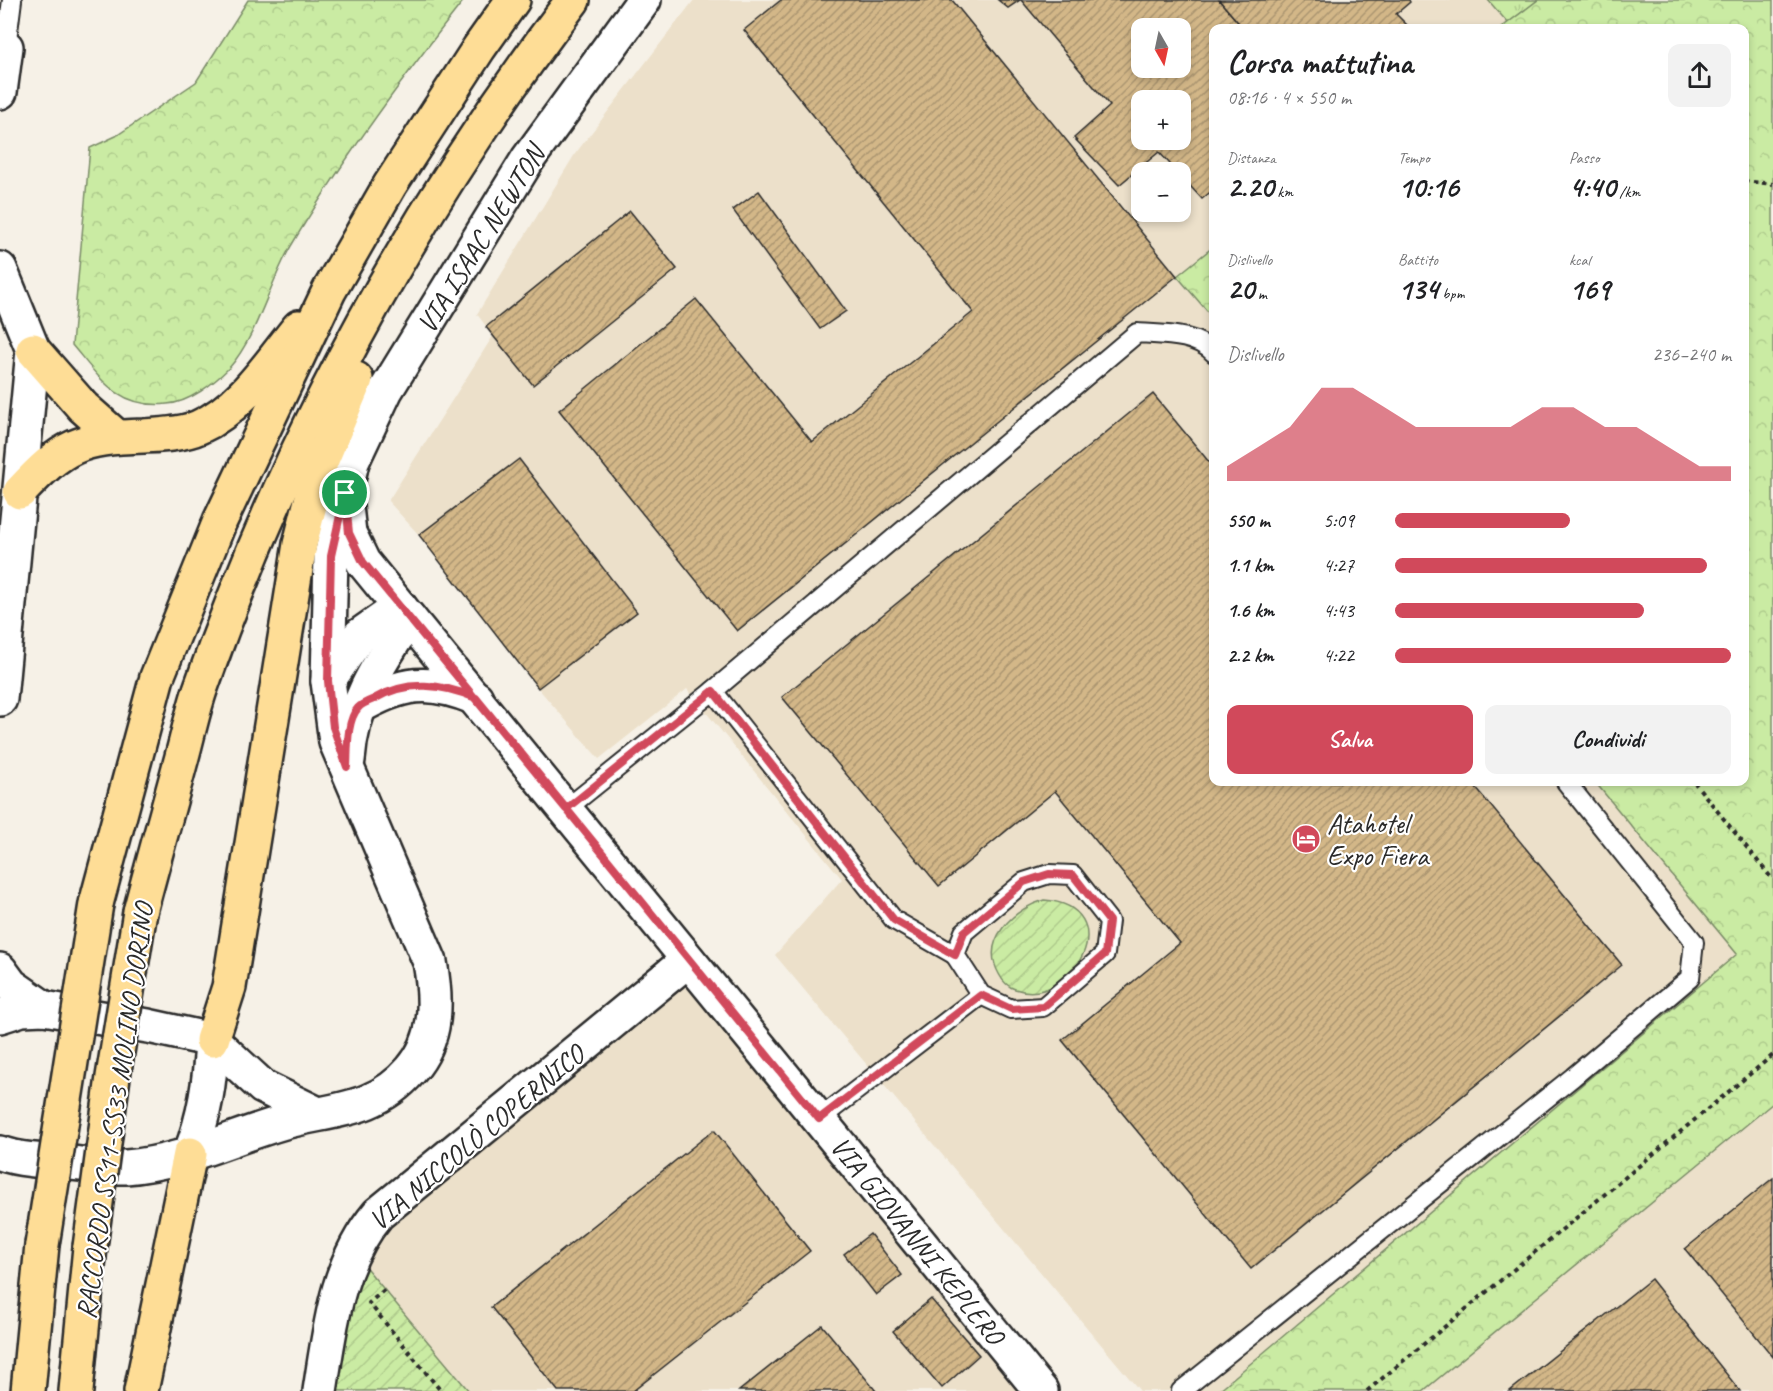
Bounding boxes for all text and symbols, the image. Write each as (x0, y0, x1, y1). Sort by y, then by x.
north arrow (1131, 18, 1191, 78)
map controls (1131, 18, 1191, 222)
text: Corsa mattutina (1227, 41, 1413, 83)
button: share (1668, 44, 1731, 107)
text: 08:16 · 4 × 550 m (1227, 85, 1351, 110)
button: + (1131, 90, 1191, 150)
street label: VIA ISAAC NEWTON (409, 136, 554, 339)
text: Distanza (1227, 148, 1275, 168)
text: Tempo (1398, 148, 1430, 168)
text: Passo (1569, 148, 1599, 168)
button: − (1131, 162, 1191, 222)
text: 2.20 (1227, 168, 1273, 206)
text: 10:16 (1398, 168, 1459, 206)
text: 4:40 (1569, 168, 1615, 206)
text: km (1273, 182, 1293, 202)
text: /km (1615, 182, 1640, 202)
text: Dislivello (1227, 250, 1272, 270)
text: Battito (1398, 250, 1438, 270)
text: kcal (1569, 250, 1590, 270)
text: 20 (1227, 270, 1254, 308)
text: 134 (1398, 270, 1439, 308)
text: 169 (1569, 270, 1610, 308)
text: m (1254, 284, 1267, 304)
text: bpm (1439, 284, 1464, 304)
text: Dislivello (1227, 342, 1283, 367)
text: 236–240 m (1652, 342, 1731, 367)
pin (319, 467, 370, 518)
icon: arrive (328, 476, 361, 509)
text: 550 m (1227, 508, 1270, 533)
text: 5:09 (1323, 508, 1354, 533)
text: 1.1 km (1227, 553, 1274, 578)
text: 4:27 (1323, 553, 1354, 578)
text: 1.6 km (1227, 598, 1274, 623)
text: 4:43 (1323, 598, 1354, 623)
text: 2.2 km (1227, 643, 1274, 668)
text: 4:22 (1323, 643, 1354, 668)
button: Salva (1227, 705, 1473, 774)
button: Condividi (1485, 705, 1731, 774)
place label: Atahotel Expo Fiera (1327, 806, 1430, 873)
hotel icon: Atahotel Expo Fiera (1290, 823, 1322, 855)
street label: RACCORDO SS11-SS33 MOLINO DORINO (68, 898, 161, 1321)
street label: VIA NICCOLÒ COPERNICO (362, 1035, 594, 1238)
street label: VIA GIOVANNI KEPLERO (823, 1129, 1014, 1354)

